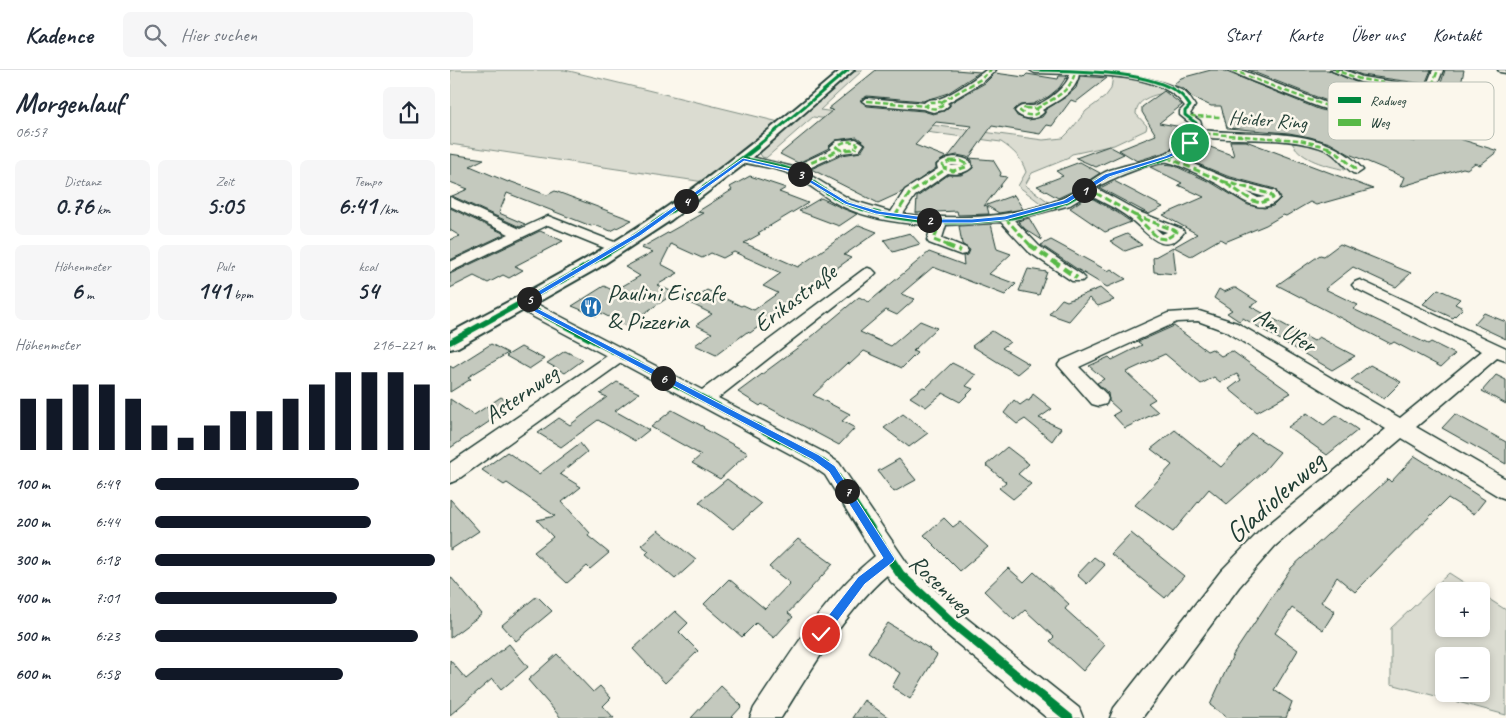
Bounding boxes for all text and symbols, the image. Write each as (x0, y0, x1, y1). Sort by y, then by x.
search box (123, 12, 473, 57)
text: Kadence (25, 20, 93, 50)
icon: search (141, 21, 169, 49)
text: Hier suchen (181, 23, 257, 47)
text: Start (1225, 24, 1260, 46)
text: Karte (1288, 24, 1323, 46)
text: Über uns (1351, 24, 1405, 46)
text: Kontakt (1433, 24, 1481, 46)
legend (1328, 82, 1494, 140)
text: Morgenlauf (15, 85, 124, 120)
button: share (383, 87, 435, 139)
text: Radweg (1370, 92, 1407, 109)
street label: Heider Ring (1228, 105, 1309, 135)
text: Weg (1370, 114, 1391, 131)
text: 06:57 (15, 122, 47, 142)
pin (1169, 122, 1211, 164)
icon: arrive (1176, 129, 1204, 157)
pin: 3 (788, 162, 812, 186)
text: 3 (797, 166, 804, 183)
text: Distanz (64, 173, 101, 190)
text: Zeit (216, 173, 234, 190)
text: Tempo (354, 173, 382, 190)
pin: 1 (1072, 178, 1096, 202)
text: 1 (1081, 182, 1088, 199)
pin: 4 (674, 188, 698, 214)
text: 0.76 (54, 190, 93, 222)
text: 5:05 (206, 190, 244, 222)
text: 6:41 (337, 190, 376, 222)
text: 4 (683, 193, 690, 210)
text: km (93, 201, 110, 218)
text: /km (376, 201, 398, 218)
pin: 2 (916, 208, 942, 232)
text: 2 (926, 212, 933, 229)
street label: Erikastraße (748, 256, 844, 339)
text: Höhenmeter (54, 258, 111, 275)
text: Puls (216, 258, 234, 275)
text: kcal (358, 258, 377, 275)
text: 6 (71, 275, 83, 307)
text: 141 (197, 275, 231, 307)
text: 54 (357, 275, 379, 307)
place label: Paulini Eiscafe & Pizzeria (607, 278, 727, 336)
text: m (83, 286, 94, 303)
text: bpm (231, 286, 253, 303)
pin: 5 (516, 286, 542, 312)
text: 5 (526, 291, 533, 308)
restaurant icon: Paulini Eiscafe & Pizzeria (579, 295, 603, 319)
street label: Am Ufer (1249, 300, 1323, 361)
text: Höhenmeter (15, 335, 80, 355)
text: 216–221 m (372, 335, 435, 355)
street label: Asternweg (478, 357, 565, 430)
pin: 6 (650, 366, 676, 390)
text: 6 (660, 370, 667, 387)
street label: Gladiolenweg (1218, 442, 1334, 551)
text: 100 m (15, 474, 50, 494)
text: 6:49 (95, 474, 120, 494)
pin: 7 (834, 478, 860, 504)
text: 7 (844, 483, 851, 500)
text: 200 m (15, 512, 50, 532)
text: 6:44 (95, 512, 120, 532)
street label: Rosenweg (903, 548, 980, 623)
text: 300 m (15, 550, 50, 570)
text: 6:18 (95, 550, 120, 570)
map controls (1435, 582, 1490, 702)
button: + (1435, 582, 1490, 637)
text: 400 m (15, 588, 50, 608)
text: 7:01 (95, 588, 120, 608)
pin (800, 613, 842, 655)
icon: check (807, 620, 835, 648)
text: 500 m (15, 626, 49, 646)
text: 6:23 (95, 626, 120, 646)
button: − (1435, 647, 1490, 702)
text: 600 m (15, 664, 50, 684)
text: 6:58 (95, 664, 120, 684)

